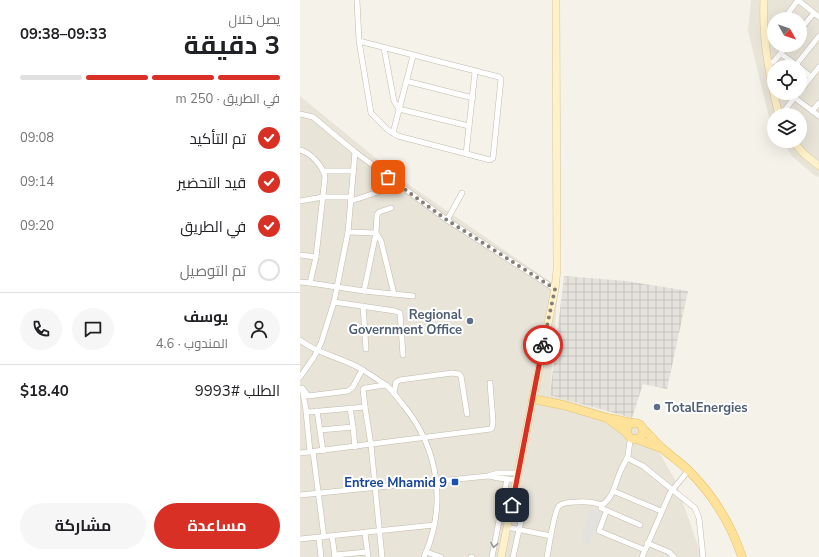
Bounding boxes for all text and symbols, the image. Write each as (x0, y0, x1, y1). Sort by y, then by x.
text: يصل خلال (228, 11, 280, 29)
north arrow (767, 12, 807, 52)
map controls (767, 12, 807, 148)
text: 09:33–09:38 (20, 24, 107, 44)
text: 3 دقيقة (184, 28, 280, 63)
button: locate (767, 60, 807, 100)
text: في الطريق · 250 m (175, 90, 280, 108)
button: layers (767, 108, 807, 148)
icon: check (258, 127, 280, 149)
text: 09:08 (20, 129, 54, 147)
text: تم التأكيد (189, 129, 246, 149)
pin (371, 160, 405, 194)
icon: bag (377, 166, 399, 188)
icon: check (258, 171, 280, 193)
text: 09:14 (20, 173, 54, 191)
text: قيد التحضير (177, 173, 246, 193)
icon: check (258, 215, 280, 237)
text: 09:20 (20, 217, 54, 235)
text: في الطريق (180, 217, 246, 237)
text: تم التوصيل (180, 261, 246, 281)
place label: Regional Government Office (348, 306, 463, 339)
text: يوسف (183, 307, 228, 327)
button: phone (20, 308, 62, 350)
button: chat (72, 308, 114, 350)
button: person (238, 308, 280, 350)
marker: Regional Government Office (465, 316, 475, 326)
courier (523, 325, 563, 365)
icon: bike (532, 334, 554, 356)
text: المندوب · 4.6 (156, 335, 228, 353)
text: $18.40 (20, 381, 69, 401)
text: الطلب #9993 (195, 381, 280, 401)
place label: TotalEnergies (665, 399, 748, 417)
marker: TotalEnergies (652, 402, 662, 412)
place label: Entree Mhamid 9 (344, 474, 447, 492)
marker: Entree Mhamid 9 (450, 477, 460, 487)
pin (495, 488, 529, 522)
icon: home (501, 494, 523, 516)
button: مشاركة (20, 503, 146, 549)
button: مساعدة (154, 503, 280, 549)
one-way arrow (490, 542, 499, 548)

